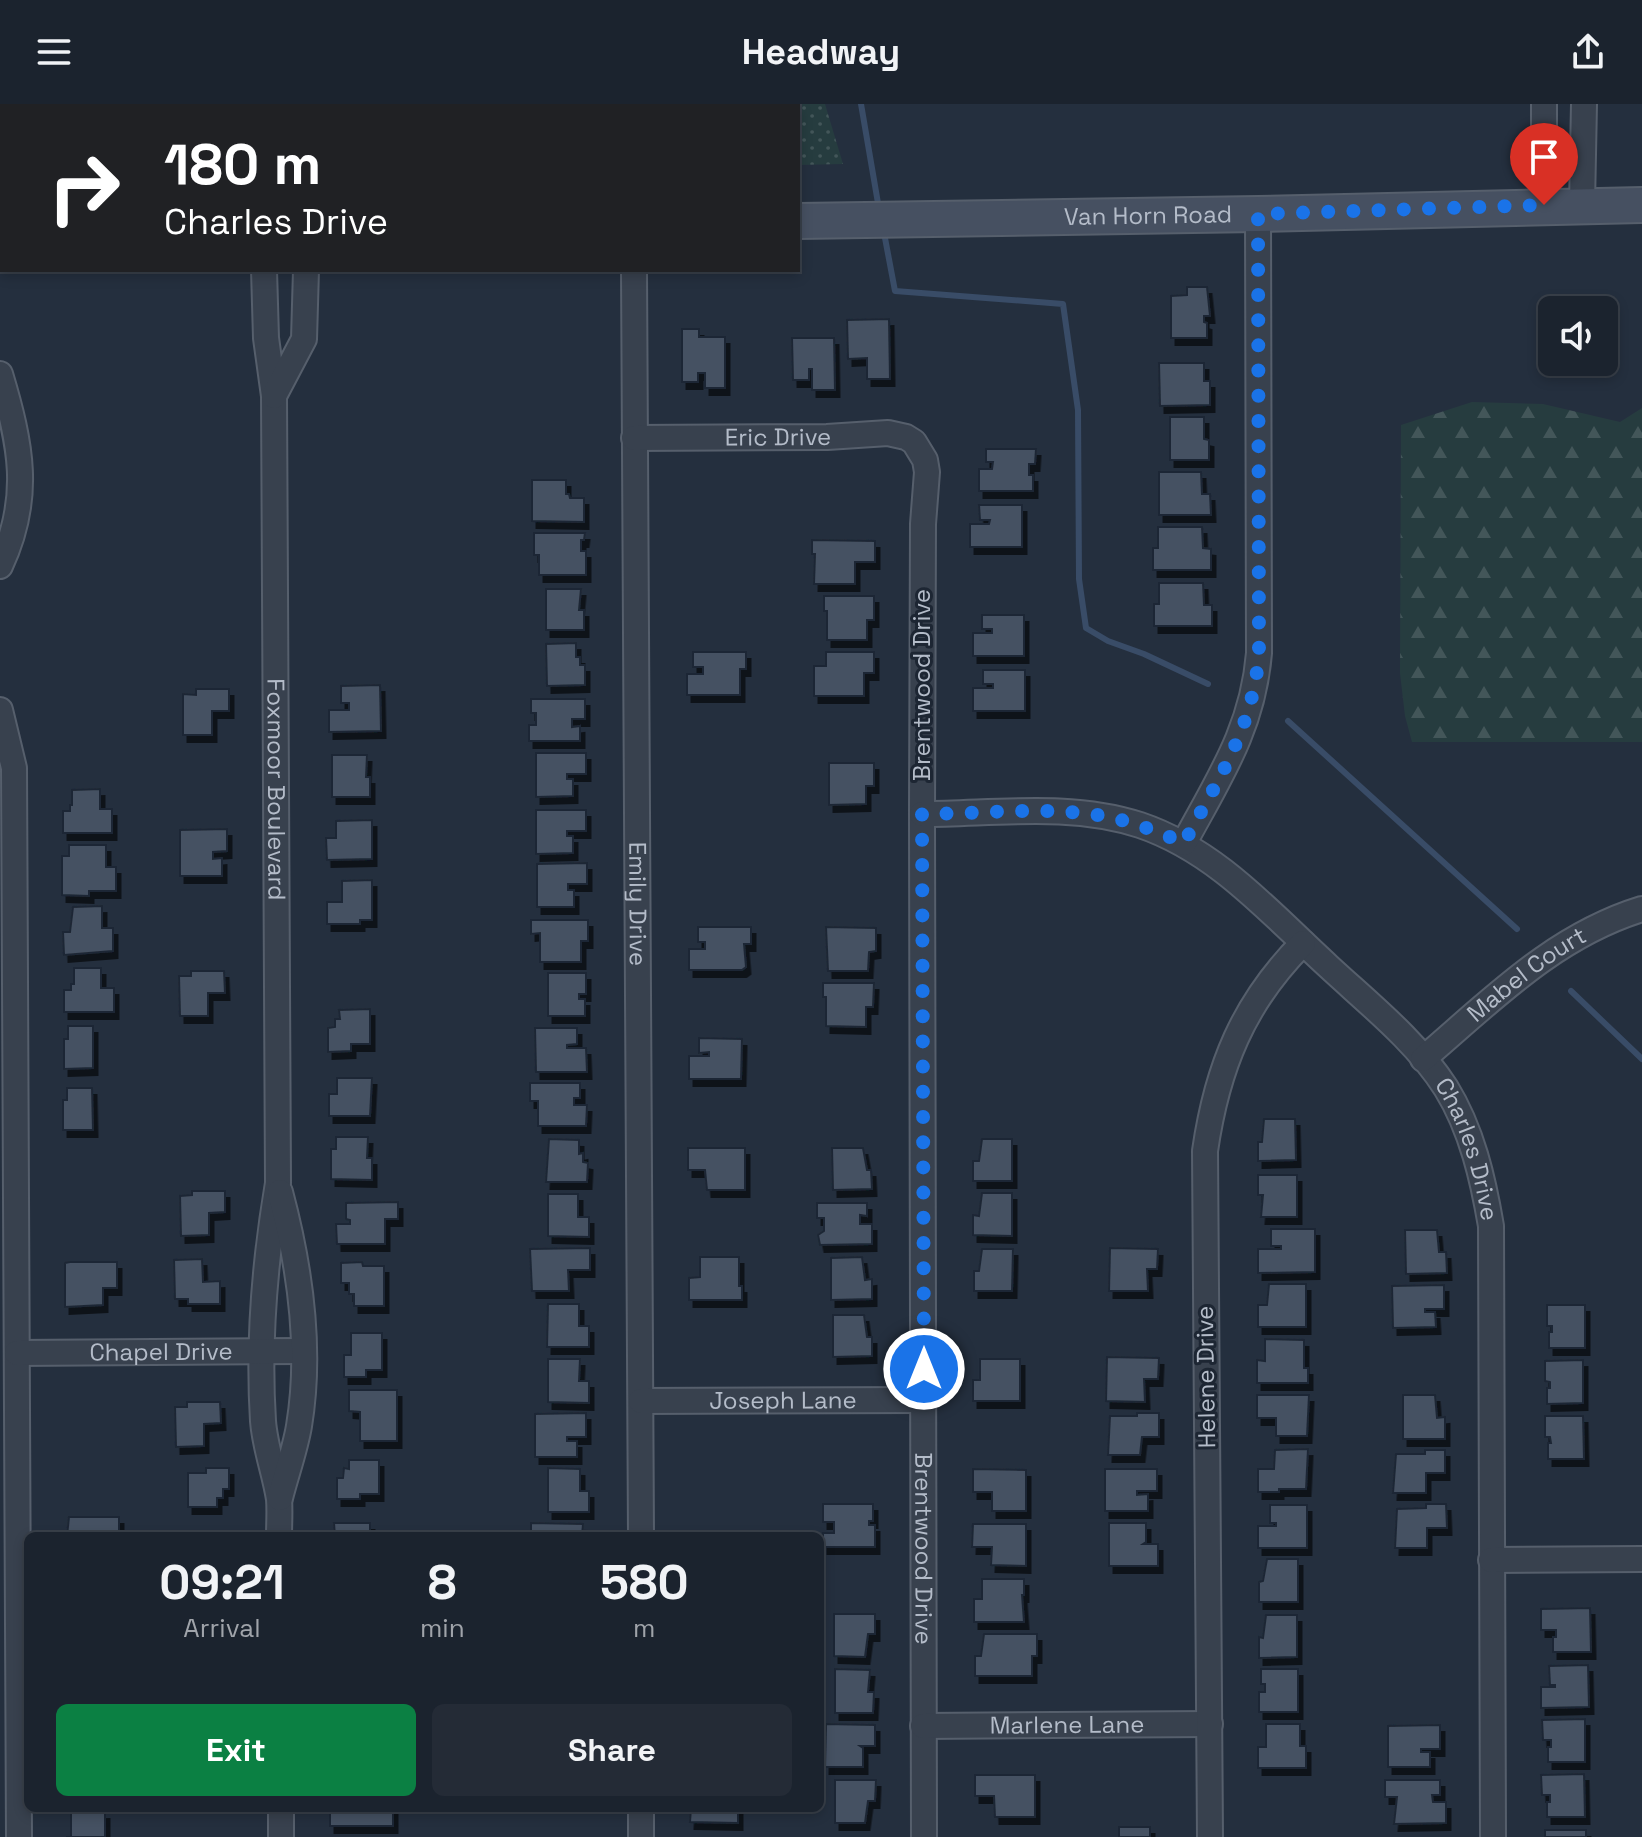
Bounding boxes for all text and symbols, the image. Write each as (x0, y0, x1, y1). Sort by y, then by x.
text: Headway (742, 29, 900, 75)
icon: menu (32, 30, 76, 74)
icon: share (1566, 30, 1610, 74)
pin (1510, 123, 1578, 205)
text: 180 m (164, 129, 321, 200)
icon: arrive (1522, 135, 1566, 179)
icon: right (32, 136, 136, 240)
street label: Van Horn Road (1064, 198, 1232, 232)
text: Charles Drive (164, 199, 388, 245)
map controls (1538, 296, 1618, 376)
button: sound (1538, 296, 1618, 376)
street label: Eric Drive (725, 421, 831, 453)
street label: Brentwood Drive (906, 589, 937, 781)
street label: Foxmoor Boulevard (260, 678, 293, 901)
street label: Emily Drive (622, 842, 654, 966)
street label: Mabel Court (1460, 919, 1591, 1029)
street label: Charles Drive (1428, 1071, 1506, 1223)
street label: Helene Drive (1189, 1305, 1222, 1449)
position arrow (882, 1327, 966, 1411)
street label: Chapel Drive (89, 1335, 233, 1367)
street label: Joseph Lane (709, 1384, 857, 1416)
street label: Brentwood Drive (908, 1453, 940, 1645)
text: 09:21 (159, 1552, 285, 1613)
text: 8 (428, 1552, 457, 1613)
text: 580 (600, 1552, 689, 1613)
text: Arrival (183, 1611, 261, 1645)
text: min (420, 1611, 465, 1645)
text: m (633, 1611, 655, 1645)
button: Exit (56, 1704, 416, 1796)
button: Share (432, 1704, 792, 1796)
street label: Marlene Lane (990, 1708, 1144, 1741)

